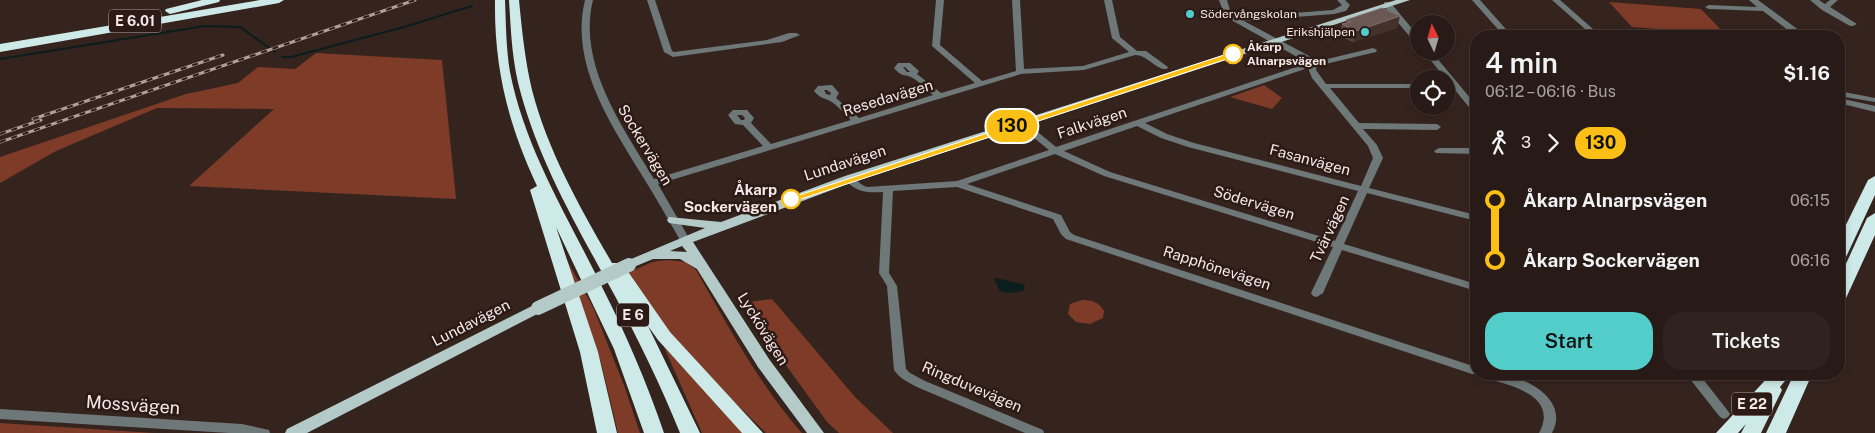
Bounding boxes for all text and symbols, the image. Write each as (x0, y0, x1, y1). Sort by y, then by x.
place label: Södervångskolan (1200, 7, 1297, 21)
marker: Södervångskolan (1184, 8, 1196, 20)
road number: E 6.01 (109, 10, 161, 32)
north arrow (1410, 15, 1455, 60)
map controls (1410, 15, 1455, 115)
place label: Erikshjälpen (1286, 25, 1355, 39)
marker: Erikshjälpen (1359, 26, 1371, 38)
place label: Åkarp Alnarpsvägen (1247, 40, 1326, 68)
marker: Åkarp Alnarpsvägen (1223, 44, 1243, 64)
text: 4 min (1485, 46, 1558, 79)
text: $1.16 (1783, 62, 1830, 84)
button: locate (1410, 70, 1455, 115)
street label: Resedavägen (841, 76, 935, 119)
text: 06:12 – 06:16 · Bus (1485, 82, 1616, 101)
street label: Sockervägen (615, 101, 676, 188)
street label: Falkvägen (1055, 103, 1129, 142)
line badge: 130 (983, 110, 1041, 142)
text: 130 (996, 115, 1028, 136)
icon: walk (1485, 129, 1513, 157)
icon: forward (1539, 129, 1567, 157)
text: 130 (1585, 132, 1616, 153)
text: 3 (1521, 133, 1531, 152)
street label: Lundavägen (802, 141, 888, 184)
street label: Fasanvägen (1268, 141, 1353, 178)
place label: Åkarp Sockervägen (684, 180, 777, 215)
street label: Södervägen (1212, 182, 1297, 223)
marker: Åkarp Sockervägen (781, 189, 801, 209)
text: Åkarp Alnarpsvägen (1523, 189, 1707, 211)
text: 06:15 (1790, 191, 1830, 210)
street label: Tvärvägen (1307, 193, 1352, 265)
street label: Rapphönevägen (1161, 242, 1273, 293)
text: Åkarp Sockervägen (1523, 249, 1700, 271)
text: 06:16 (1790, 251, 1830, 270)
street label: Lyckövägen (734, 289, 792, 368)
street label: Lundavägen (429, 296, 513, 349)
road number: E 6 (617, 304, 649, 326)
button: Start (1485, 312, 1653, 370)
button: Tickets (1663, 312, 1830, 370)
street label: Ringduvevägen (920, 358, 1025, 415)
street label: Mossvägen (85, 391, 181, 418)
road number: E 22 (1732, 392, 1772, 416)

